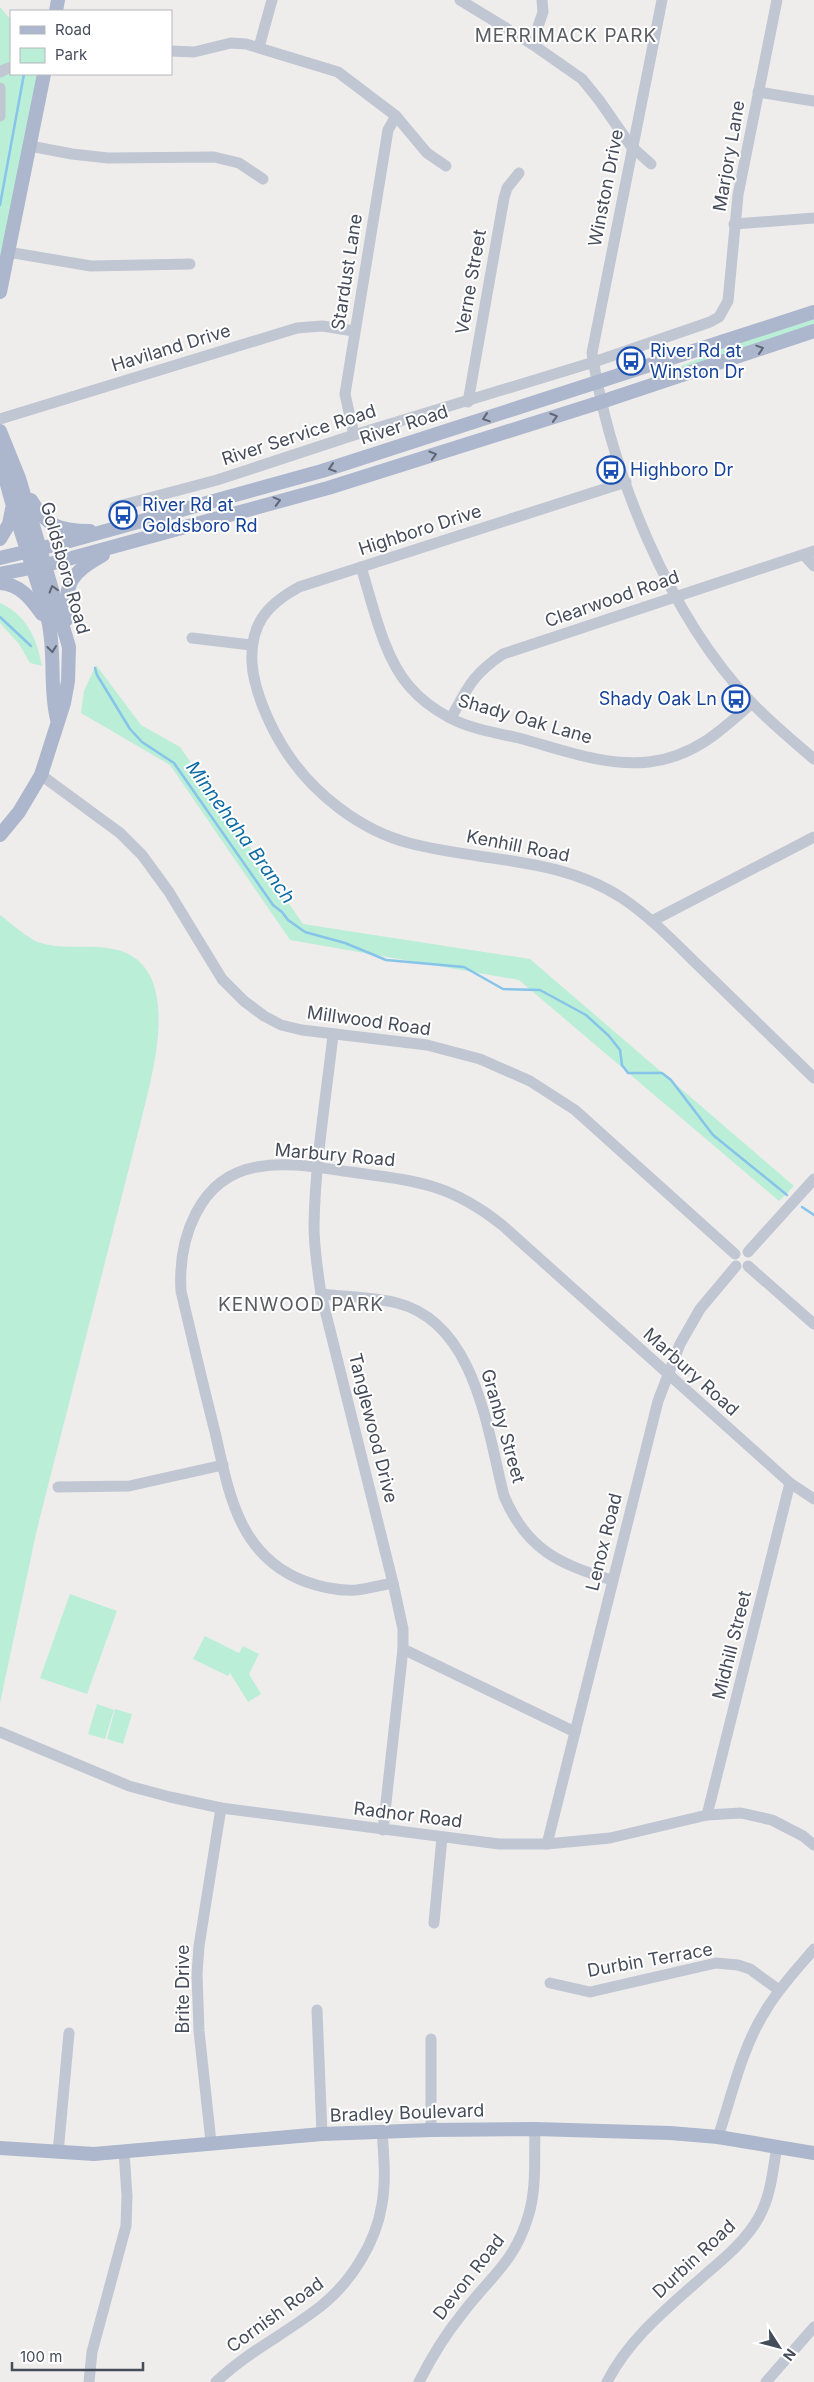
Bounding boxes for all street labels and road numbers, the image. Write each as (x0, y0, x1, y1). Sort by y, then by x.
street label: Marjory Lane (708, 99, 749, 213)
street label: Winston Drive (584, 127, 627, 248)
street label: Stardust Lane (327, 212, 366, 332)
street label: Verne Street (451, 228, 490, 336)
street label: Haviland Drive (109, 319, 233, 376)
street label: River Service Road (219, 400, 379, 469)
street label: River Road (357, 400, 451, 449)
street label: Goldsboro Road (37, 499, 94, 636)
street label: Highboro Drive (356, 500, 484, 559)
street label: Clearwood Road (542, 566, 682, 631)
street label: Shady Oak Lane (456, 689, 595, 748)
street label: Kenhill Road (465, 825, 571, 866)
street label: Millwood Road (306, 1001, 432, 1040)
street label: Marbury Road (274, 1139, 396, 1170)
street label: Marbury Road (639, 1323, 743, 1420)
street label: Tanglewood Drive (345, 1351, 402, 1505)
street label: Granby Street (477, 1366, 530, 1485)
street label: Lenox Road (581, 1491, 626, 1593)
street label: Midhill Street (708, 1588, 755, 1701)
street label: Radnor Road (353, 1797, 464, 1832)
street label: Durbin Terrace (585, 1938, 714, 1981)
street label: Brite Drive (172, 1944, 193, 2034)
street label: Bradley Boulevard (329, 2099, 485, 2126)
street label: Durbin Road (648, 2215, 739, 2302)
street label: Devon Road (429, 2230, 509, 2324)
street label: Cornish Road (222, 2272, 327, 2357)

